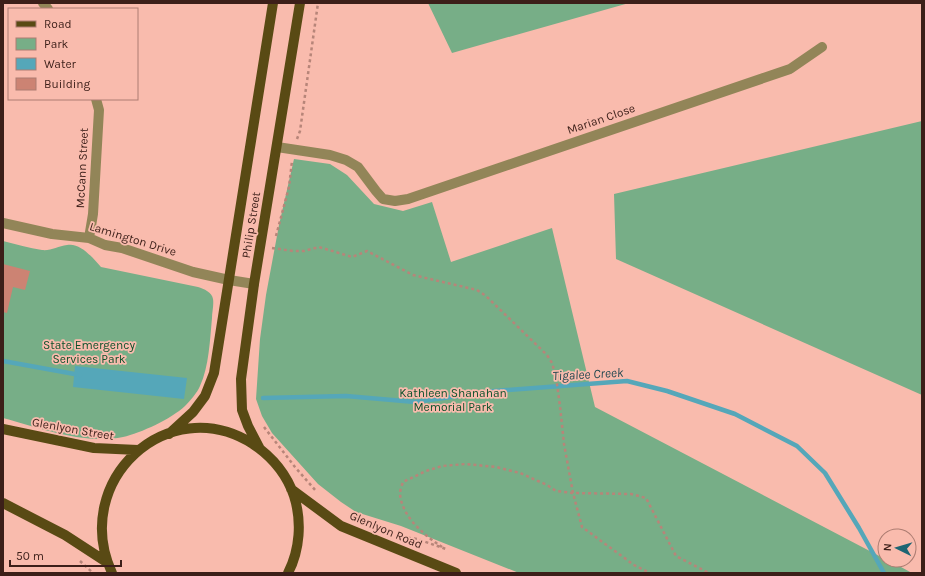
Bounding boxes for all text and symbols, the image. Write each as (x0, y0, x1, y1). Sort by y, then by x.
legend (8, 8, 138, 100)
text: Road (44, 17, 72, 31)
text: Park (44, 37, 69, 51)
text: Water (44, 57, 77, 71)
text: Building (44, 77, 91, 91)
street label: Marian Close (565, 101, 637, 137)
street label: McCann Street (73, 127, 91, 209)
street label: Philip Street (239, 190, 263, 259)
street label: Lamington Drive (88, 219, 178, 259)
park label: State Emergency Services Park (43, 338, 135, 366)
water label: Tigalee Creek (552, 365, 624, 383)
park label: Kathleen Shanahan Memorial Park (399, 386, 507, 414)
street label: Glenlyon Street (31, 415, 116, 443)
street label: Glenlyon Road (347, 508, 425, 552)
north arrow (877, 528, 917, 568)
scale bar (10, 542, 121, 568)
text: N (881, 543, 894, 552)
text: 50 m (16, 549, 44, 563)

